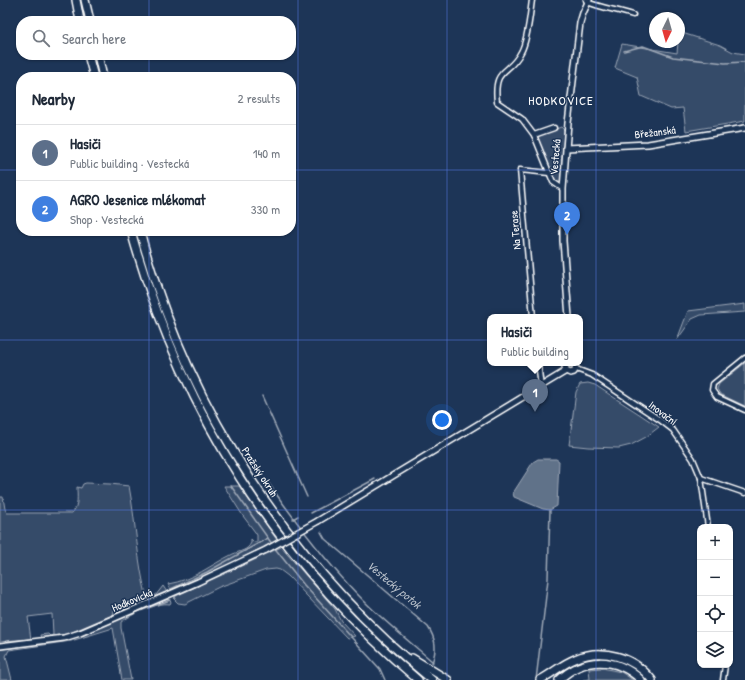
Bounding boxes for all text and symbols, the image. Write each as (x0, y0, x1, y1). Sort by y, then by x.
north arrow (649, 12, 685, 48)
search box (16, 16, 296, 60)
icon: search (30, 27, 52, 49)
text: Search here (62, 28, 126, 49)
text: Nearby (32, 87, 75, 110)
text: 2 results (238, 89, 280, 107)
district label: HODKOVICE (528, 91, 594, 109)
street label: Břežanská (634, 122, 677, 141)
text: Hasiči (70, 133, 101, 154)
street label: Vestecká (546, 138, 564, 176)
text: 1 (43, 144, 47, 162)
text: 140 m (253, 144, 280, 162)
text: Public building · Vestecká (70, 154, 189, 172)
text: AGRO Jesenice mlékomat (70, 189, 205, 210)
text: 2 (42, 200, 48, 218)
text: 330 m (251, 200, 280, 218)
pin: 2 (554, 202, 580, 235)
street label: Na Terase (506, 209, 524, 250)
text: Shop · Vestecká (70, 210, 143, 228)
popup (487, 314, 583, 366)
text: Hasiči (501, 321, 532, 342)
text: Public building (501, 342, 569, 360)
pin: 1 (522, 379, 548, 412)
street label: Inovační (646, 398, 680, 428)
your location (432, 410, 452, 430)
street label: Pražský okruh (239, 444, 282, 500)
map controls (697, 524, 733, 668)
button: + (697, 524, 733, 560)
water label: Vestecký potok (363, 557, 426, 613)
button: − (697, 560, 733, 596)
street label: Hodkovická (110, 585, 155, 615)
button: locate (697, 596, 733, 632)
button: layers (697, 632, 733, 668)

